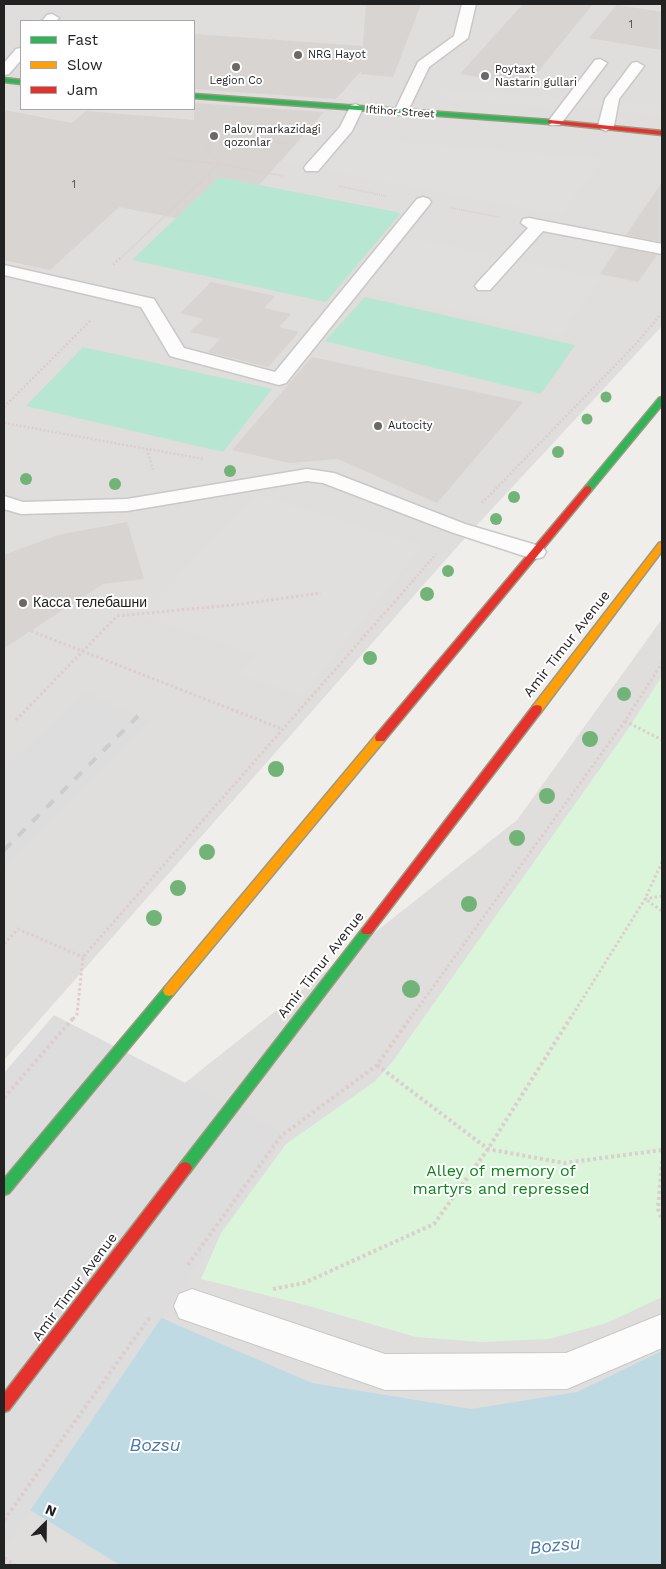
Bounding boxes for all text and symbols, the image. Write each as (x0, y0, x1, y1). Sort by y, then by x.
house number: 1 (629, 18, 633, 32)
legend (20, 20, 195, 110)
text: Fast (67, 31, 98, 49)
place label: NRG Hayot (308, 48, 366, 62)
marker: NRG Hayot (292, 49, 304, 61)
text: Slow (67, 56, 103, 74)
marker: Legion Co (230, 61, 242, 73)
place label: Poytaxt Nastarin gullari (495, 63, 577, 89)
marker: Poytaxt Nastarin gullari (479, 70, 491, 82)
place label: Legion Co (210, 74, 262, 88)
text: Jam (67, 81, 98, 99)
street label: Iftihor Street (365, 103, 435, 121)
place label: Palov markazidagi qozonlar (224, 123, 321, 149)
marker: Palov markazidagi qozonlar (208, 130, 220, 142)
house number: 1 (72, 178, 76, 192)
place label: Autocity (388, 419, 433, 433)
marker: Autocity (372, 420, 384, 432)
street label: Amir Timur Avenue (520, 587, 614, 701)
place label: Касса телебашни (33, 595, 147, 611)
marker: Касса телебашни (17, 597, 29, 609)
street label: Amir Timur Avenue (274, 908, 368, 1022)
park label: Alley of memory of martyrs and repressed (412, 1161, 590, 1199)
street label: Amir Timur Avenue (29, 1230, 121, 1344)
water label: Bozsu (130, 1435, 180, 1457)
north arrow (20, 1499, 70, 1549)
text: N (43, 1501, 59, 1520)
water label: Bozsu (529, 1533, 581, 1559)

